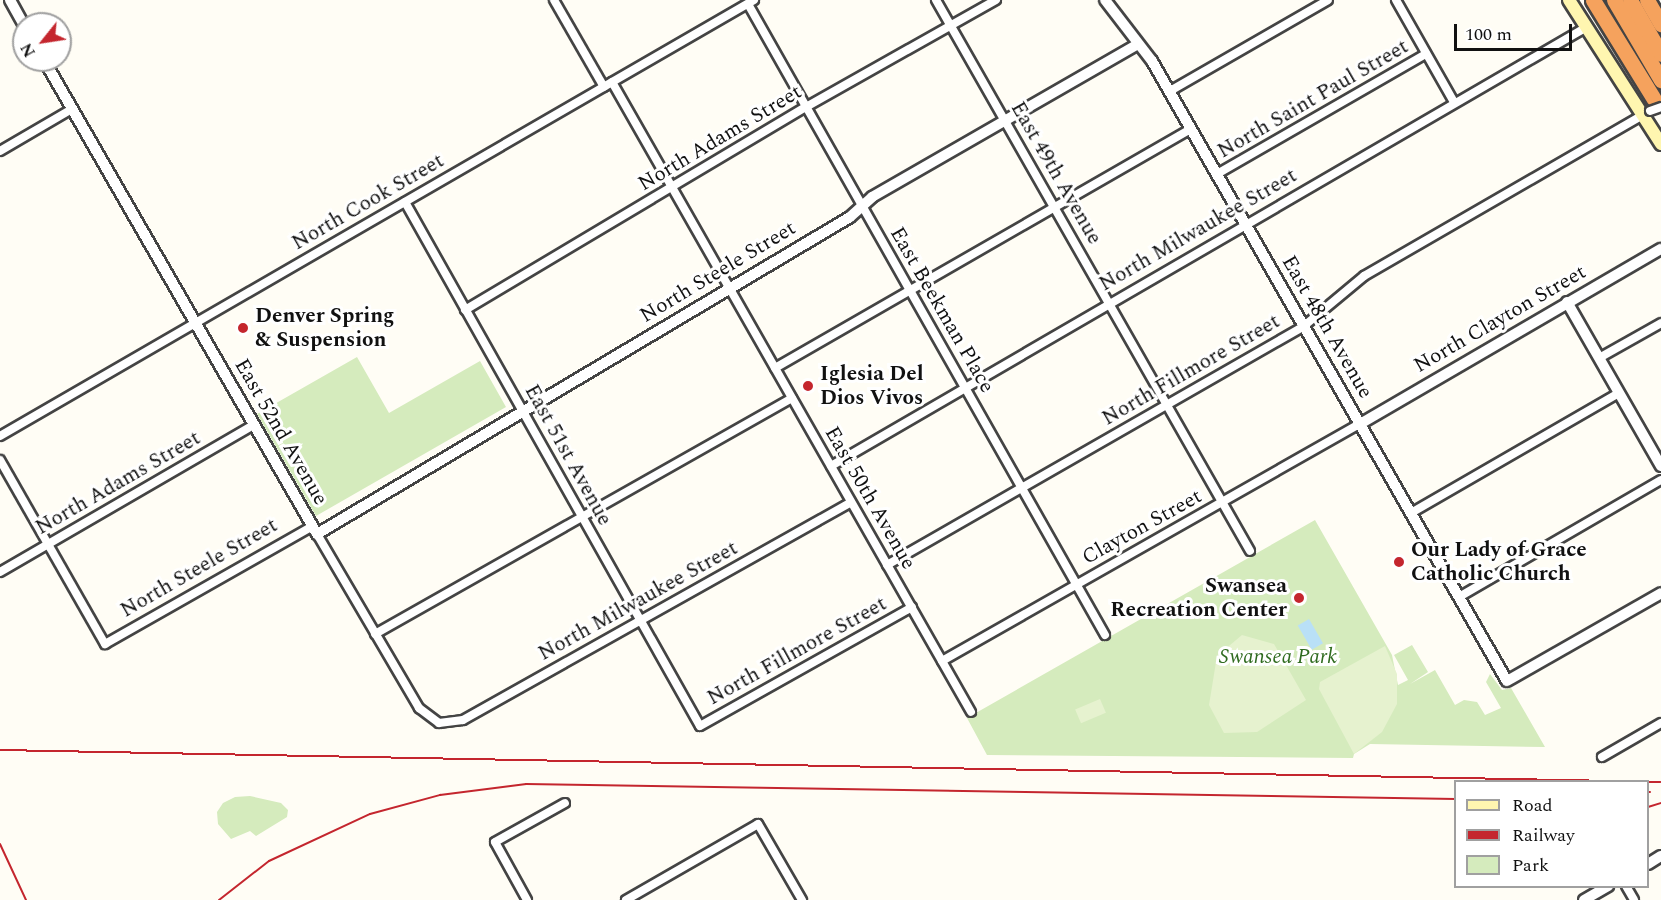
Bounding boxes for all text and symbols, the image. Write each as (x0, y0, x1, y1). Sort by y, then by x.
north arrow (12, 12, 72, 72)
scale bar (1457, 12, 1576, 50)
text: 100 m (1465, 21, 1512, 48)
street label: North Saint Paul Street (1213, 34, 1413, 164)
text: N (14, 38, 42, 62)
street label: North Adams Street (634, 79, 806, 197)
street label: East 49th Avenue (1005, 97, 1107, 249)
street label: North Cook Street (287, 148, 449, 256)
street label: North Milwaukee Street (1095, 163, 1301, 297)
street label: North Steele Street (636, 216, 800, 328)
street label: East Beekman Place (884, 223, 1000, 397)
street label: East 48th Avenue (1276, 251, 1378, 403)
street label: North Clayton Street (1410, 259, 1590, 379)
place label: Denver Spring & Suspension (255, 303, 394, 353)
street label: North Fillmore Street (1098, 309, 1284, 431)
marker: Denver Spring & Suspension (236, 321, 250, 335)
street label: East 52nd Avenue (229, 354, 333, 510)
place label: Iglesia Del Dios Vivos (820, 361, 924, 411)
marker: Iglesia Del Dios Vivos (801, 379, 815, 393)
street label: East 51st Avenue (519, 380, 617, 530)
street label: East 50th Avenue (819, 422, 921, 574)
street label: North Adams Street (31, 426, 205, 540)
street label: Clayton Street (1078, 484, 1206, 570)
street label: North Steele Street (116, 513, 282, 623)
street label: North Milwaukee Street (534, 536, 742, 666)
place label: Our Lady of Grace Catholic Church (1411, 537, 1587, 587)
marker: Our Lady of Grace Catholic Church (1392, 555, 1406, 569)
place label: Swansea Recreation Center (1110, 573, 1287, 623)
street label: North Fillmore Street (703, 591, 891, 711)
marker: Swansea Recreation Center (1292, 591, 1306, 605)
park label: Swansea Park (1219, 644, 1337, 670)
legend (1454, 780, 1649, 888)
text: Road (1512, 792, 1553, 819)
text: Railway (1512, 822, 1575, 849)
text: Park (1512, 852, 1549, 879)

